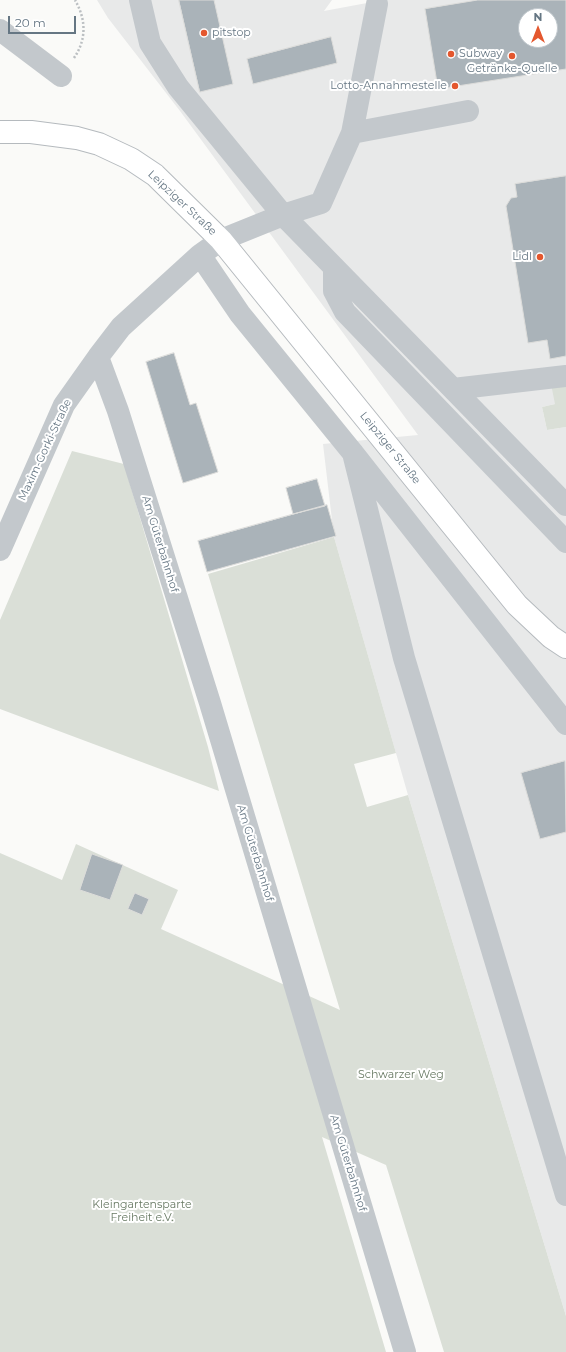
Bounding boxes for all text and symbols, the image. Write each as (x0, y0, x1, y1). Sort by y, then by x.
scale bar (10, 8, 78, 34)
north arrow (518, 8, 558, 48)
text: N (534, 10, 542, 24)
text: 20 m (15, 15, 46, 30)
place label: pitstop (212, 26, 251, 40)
marker: pitstop (199, 28, 209, 38)
place label: Subway (459, 47, 502, 61)
marker: Subway (446, 49, 456, 59)
marker: Getränke-Quelle (507, 51, 517, 61)
place label: Getränke-Quelle (467, 62, 557, 76)
place label: Lotto-Annahmestelle (330, 79, 447, 93)
marker: Lotto-Annahmestelle (450, 81, 460, 91)
street label: Leipziger Straße (145, 168, 219, 238)
place label: Lidl (512, 250, 532, 264)
marker: Lidl (535, 252, 545, 262)
street label: Maxim-Gorki-Straße (16, 397, 74, 503)
street label: Leipziger Straße (357, 409, 423, 487)
street label: Am Güterbahnhof (139, 494, 181, 594)
street label: Am Güterbahnhof (234, 803, 276, 903)
park label: Schwarzer Weg (358, 1068, 444, 1082)
street label: Am Güterbahnhof (327, 1113, 369, 1213)
park label: Kleingartensparte Freiheit e.V. (92, 1198, 192, 1224)

